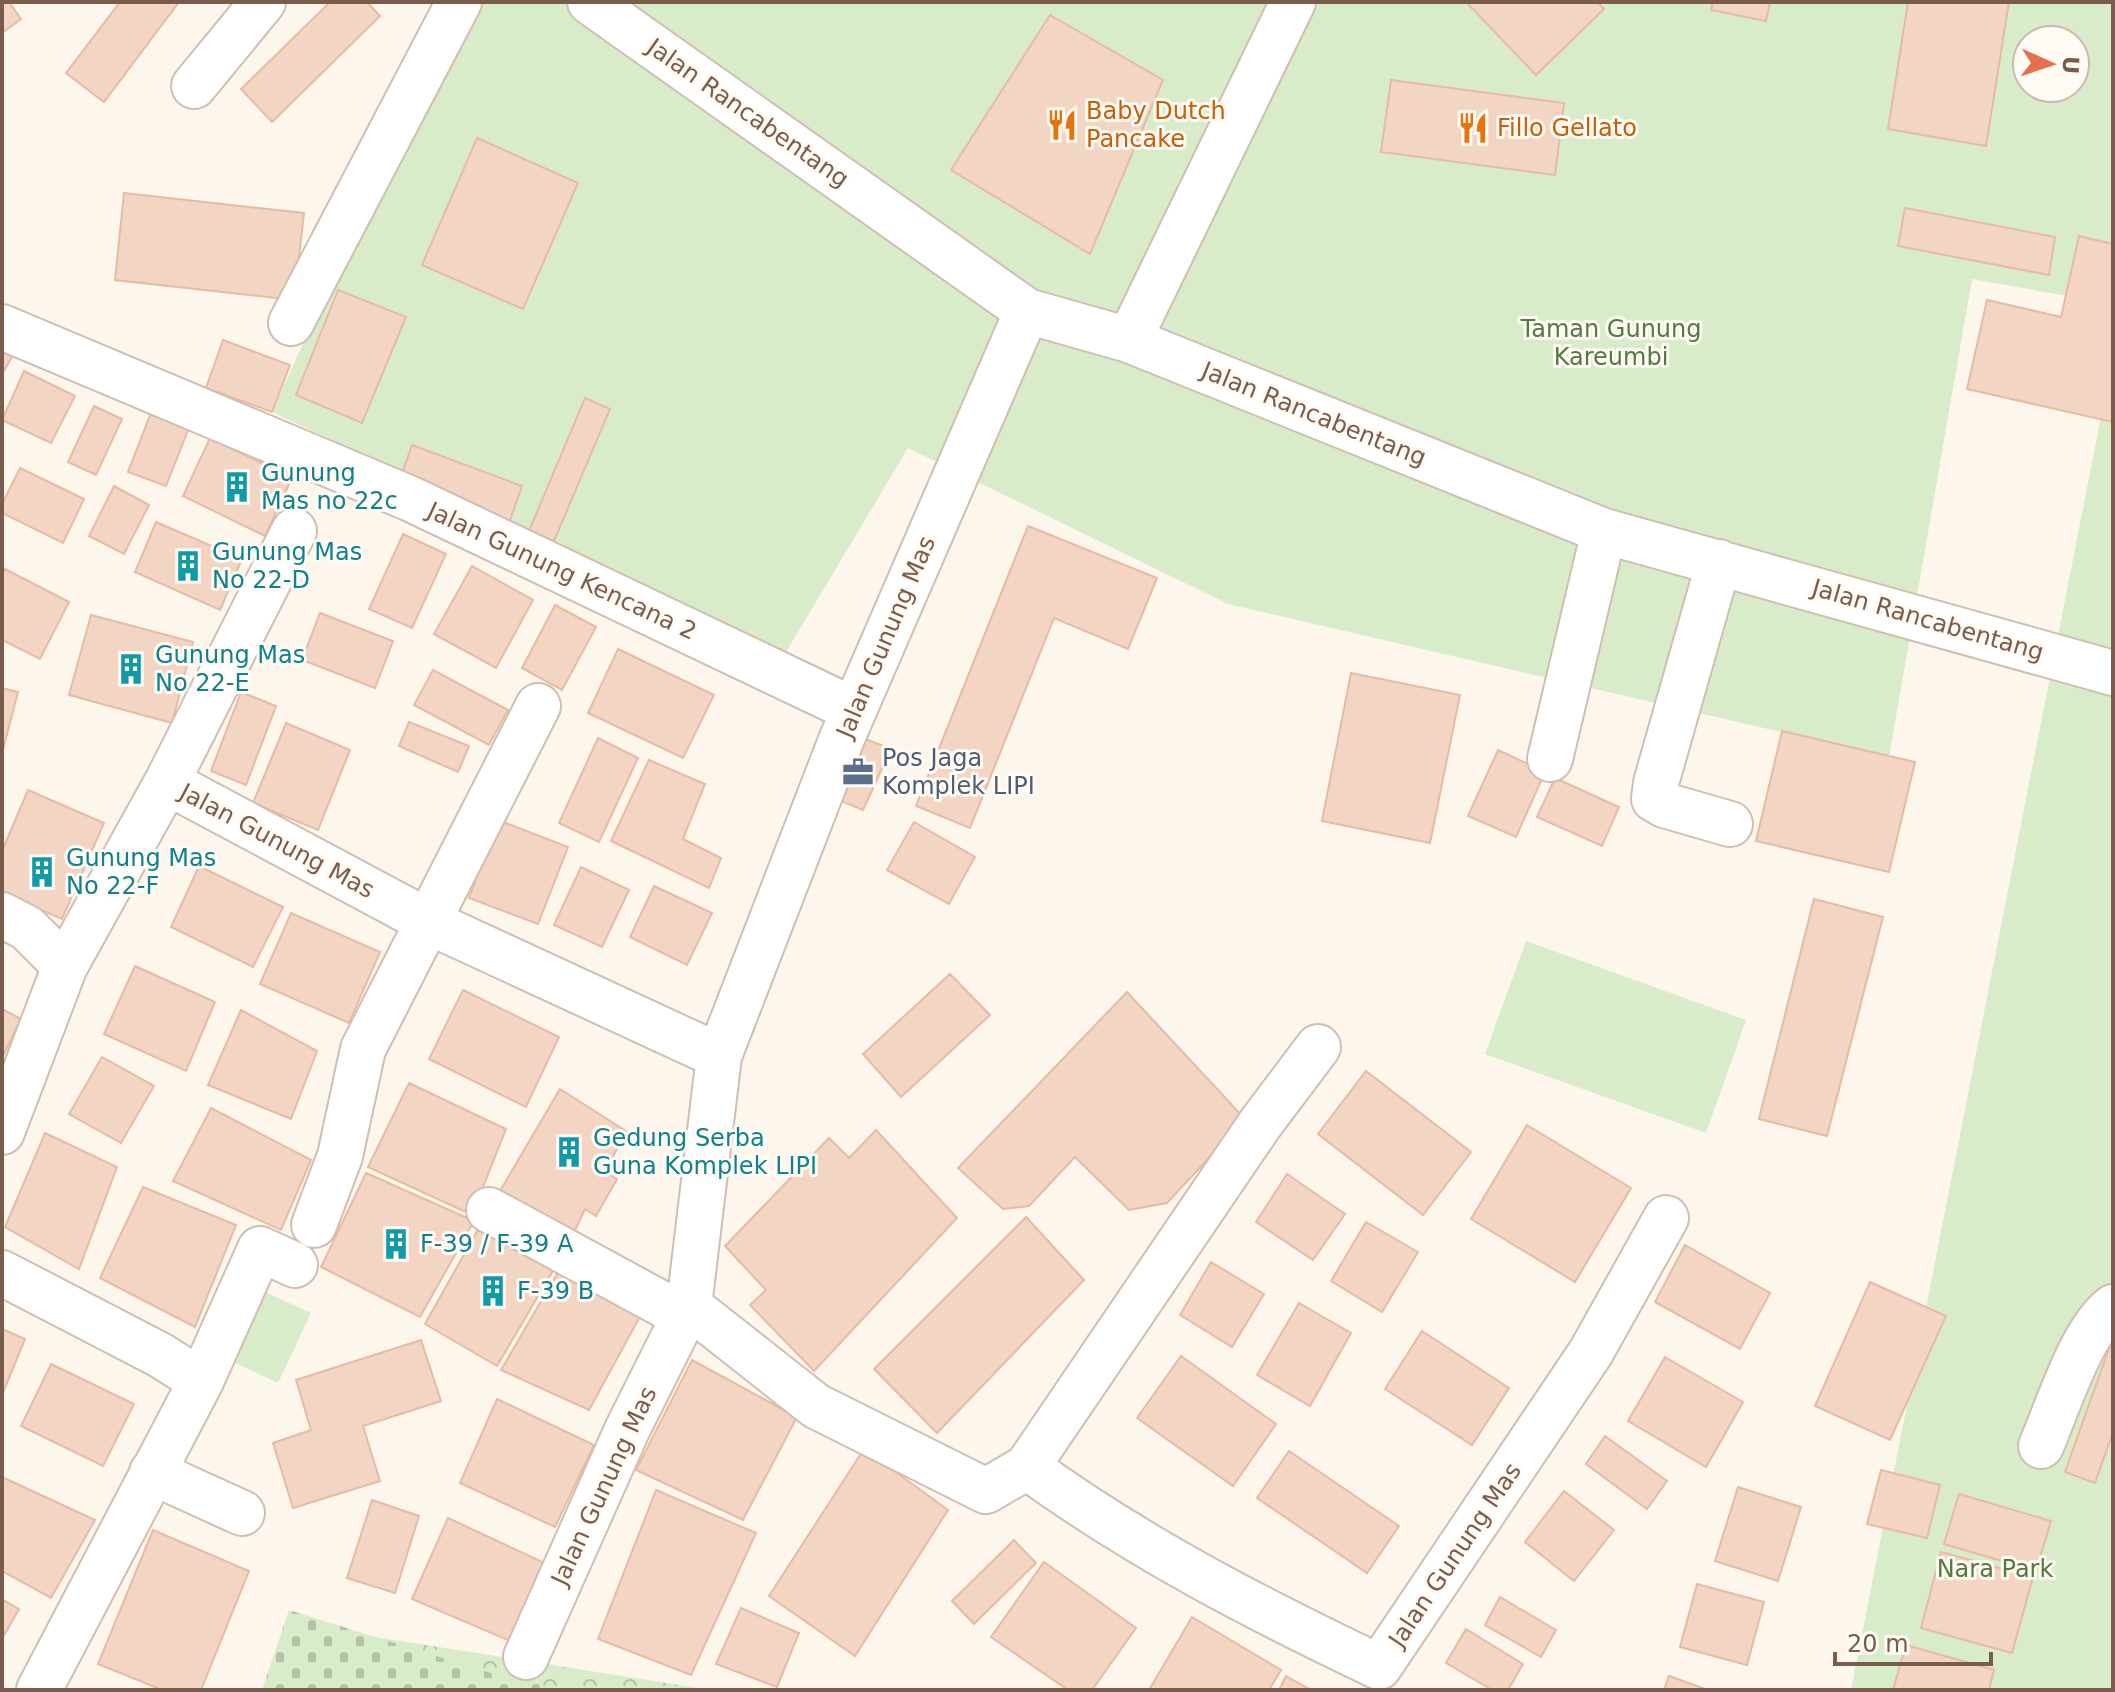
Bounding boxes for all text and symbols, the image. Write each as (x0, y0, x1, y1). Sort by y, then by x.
north arrow (2011, 24, 2091, 104)
street label: Jalan Rancabentang (640, 32, 854, 193)
text: U (2058, 55, 2083, 75)
place label: Baby Dutch Pancake (1086, 97, 1226, 153)
restaurant icon: Baby Dutch Pancake (1045, 108, 1079, 142)
restaurant icon: Fillo Gellato (1456, 111, 1490, 145)
place label: Fillo Gellato (1497, 114, 1637, 142)
park label: Taman Gunung Kareumbi (1520, 315, 1702, 371)
street label: Jalan Rancabentang (1196, 355, 1430, 472)
place label: Gunung Mas no 22c (261, 459, 398, 515)
building icon: Gunung Mas no 22c (220, 470, 254, 504)
street label: Jalan Gunung Kencana 2 (421, 495, 701, 646)
street label: Jalan Gunung Mas (830, 532, 941, 744)
place label: Gunung Mas No 22-D (212, 538, 362, 594)
building icon: Gunung Mas No 22-D (171, 549, 205, 583)
street label: Jalan Rancabentang (1807, 573, 2047, 666)
place label: Gunung Mas No 22-E (155, 641, 305, 697)
building icon: Gunung Mas No 22-E (114, 652, 148, 686)
place label: Pos Jaga Komplek LIPI (882, 744, 1035, 800)
office icon: Pos Jaga Komplek LIPI (841, 755, 875, 789)
street label: Jalan Gunung Mas (173, 777, 379, 904)
place label: Gunung Mas No 22-F (66, 844, 216, 900)
building icon: Gunung Mas No 22-F (25, 855, 59, 889)
place label: Gedung Serba Guna Komplek LIPI (593, 1124, 817, 1180)
building icon: Gedung Serba Guna Komplek LIPI (552, 1135, 586, 1169)
building icon: F-39 / F-39 A (379, 1227, 413, 1261)
place label: F-39 / F-39 A (420, 1230, 574, 1258)
building icon: F-39 B (476, 1274, 510, 1308)
place label: F-39 B (517, 1277, 594, 1305)
street label: Jalan Gunung Mas (545, 1382, 662, 1592)
street label: Jalan Gunung Mas (1382, 1458, 1527, 1654)
park label: Nara Park (1937, 1555, 2053, 1583)
scale bar (1835, 1616, 1991, 1666)
text: 20 m (1847, 1630, 1909, 1658)

